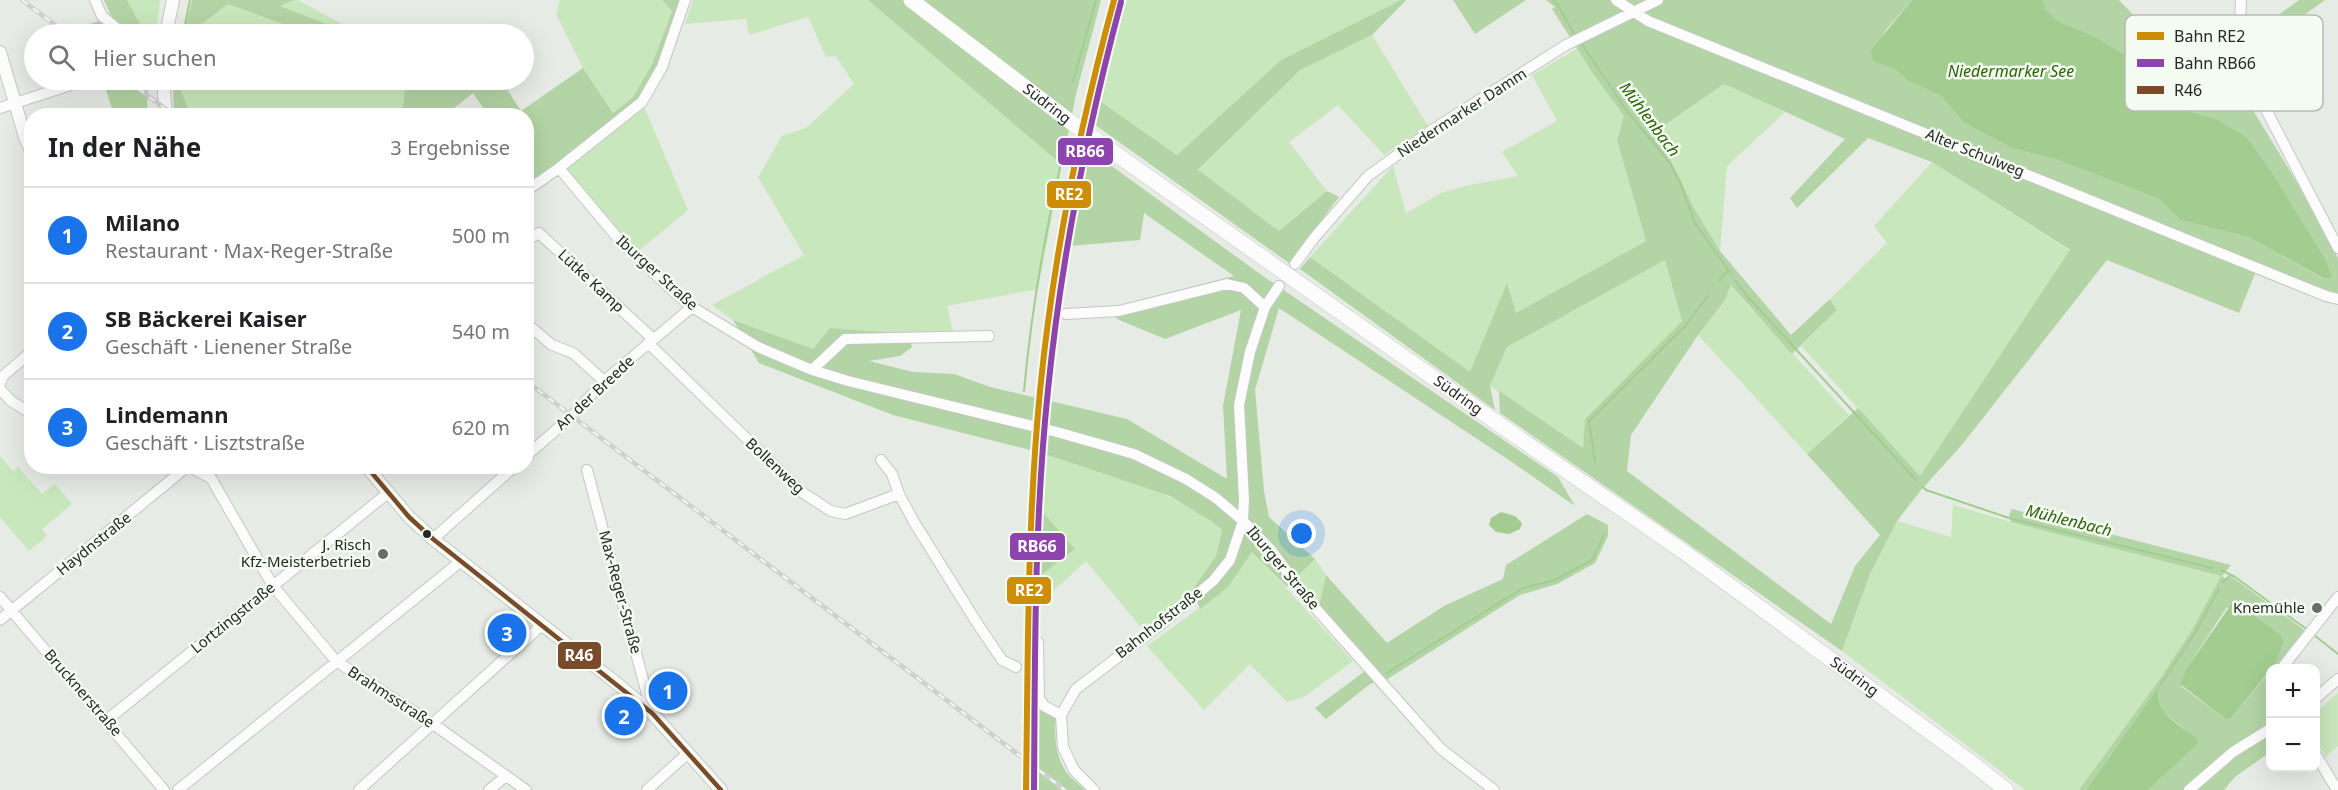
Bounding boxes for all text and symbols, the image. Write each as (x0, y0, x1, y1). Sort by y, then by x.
legend (2125, 15, 2323, 111)
search box (24, 24, 534, 90)
text: Bahn RE2 (2174, 25, 2245, 47)
icon: search (45, 41, 78, 74)
text: Hier suchen (93, 42, 217, 72)
text: Bahn RB66 (2174, 52, 2256, 74)
water label: Niedermarker See (1948, 60, 2074, 82)
street label: Niedermarker Damm (1393, 63, 1530, 161)
water label: Mühlenbach (1615, 77, 1685, 161)
street label: Südring (1019, 78, 1076, 128)
text: R46 (2174, 79, 2202, 101)
street label: Alter Schulweg (1923, 123, 2028, 181)
text: In der Nähe (48, 129, 201, 165)
text: 3 Ergebnisse (390, 134, 510, 161)
line badge: RB66 (1057, 137, 1114, 166)
text: RB66 (1065, 140, 1105, 162)
line badge: RE2 (1046, 180, 1092, 209)
text: RE2 (1055, 183, 1083, 205)
text: Milano (105, 207, 180, 237)
text: 1 (62, 222, 73, 249)
text: 500 m (452, 222, 510, 249)
street label: Iburger Straße (613, 230, 703, 314)
text: Restaurant · Max-Reger-Straße (105, 237, 393, 264)
street label: Lütke Kamp (554, 244, 629, 316)
text: SB Bäckerei Kaiser (105, 303, 307, 333)
text: 2 (62, 318, 73, 345)
text: 540 m (452, 318, 510, 345)
text: Geschäft · Lienener Straße (105, 333, 352, 360)
street label: An der Breede (551, 351, 638, 434)
street label: Südring (1430, 370, 1487, 418)
text: Lindemann (105, 399, 228, 429)
text: 3 (62, 414, 73, 441)
text: 620 m (452, 414, 510, 441)
text: Geschäft · Lisztstraße (105, 429, 305, 456)
street label: Bollenweg (742, 433, 809, 498)
water label: Mühlenbach (2024, 499, 2114, 541)
street label: Haydnstraße (52, 507, 135, 579)
your location (1287, 519, 1316, 548)
street label: Iburger Straße (1243, 521, 1325, 613)
unlabelled marker (421, 528, 433, 540)
street label: Max-Reger-Straße (595, 528, 647, 656)
line badge: RB66 (1009, 532, 1066, 561)
place label: J. Risch Kfz-Meisterbetrieb (241, 534, 371, 571)
text: RB66 (1017, 535, 1057, 557)
marker: J. Risch Kfz-Meisterbetrieb (376, 547, 390, 561)
line badge: RE2 (1006, 576, 1052, 605)
street label: Lortzingstraße (186, 577, 279, 657)
text: RE2 (1015, 579, 1043, 601)
street label: Bahnhofstraße (1111, 582, 1206, 662)
place label: Knemühle (2233, 597, 2305, 617)
marker: Knemühle (2310, 601, 2324, 615)
pin: 3 (488, 610, 526, 656)
line badge: R46 (557, 641, 602, 670)
text: R46 (565, 644, 593, 666)
street label: Brucknerstraße (40, 645, 127, 740)
street label: Südring (1827, 651, 1883, 700)
street label: Brahmsstraße (344, 661, 439, 732)
map controls (2266, 664, 2320, 772)
button: + (2266, 664, 2320, 718)
pin: 1 (648, 668, 688, 714)
pin: 2 (604, 694, 644, 738)
button: − (2266, 718, 2320, 772)

